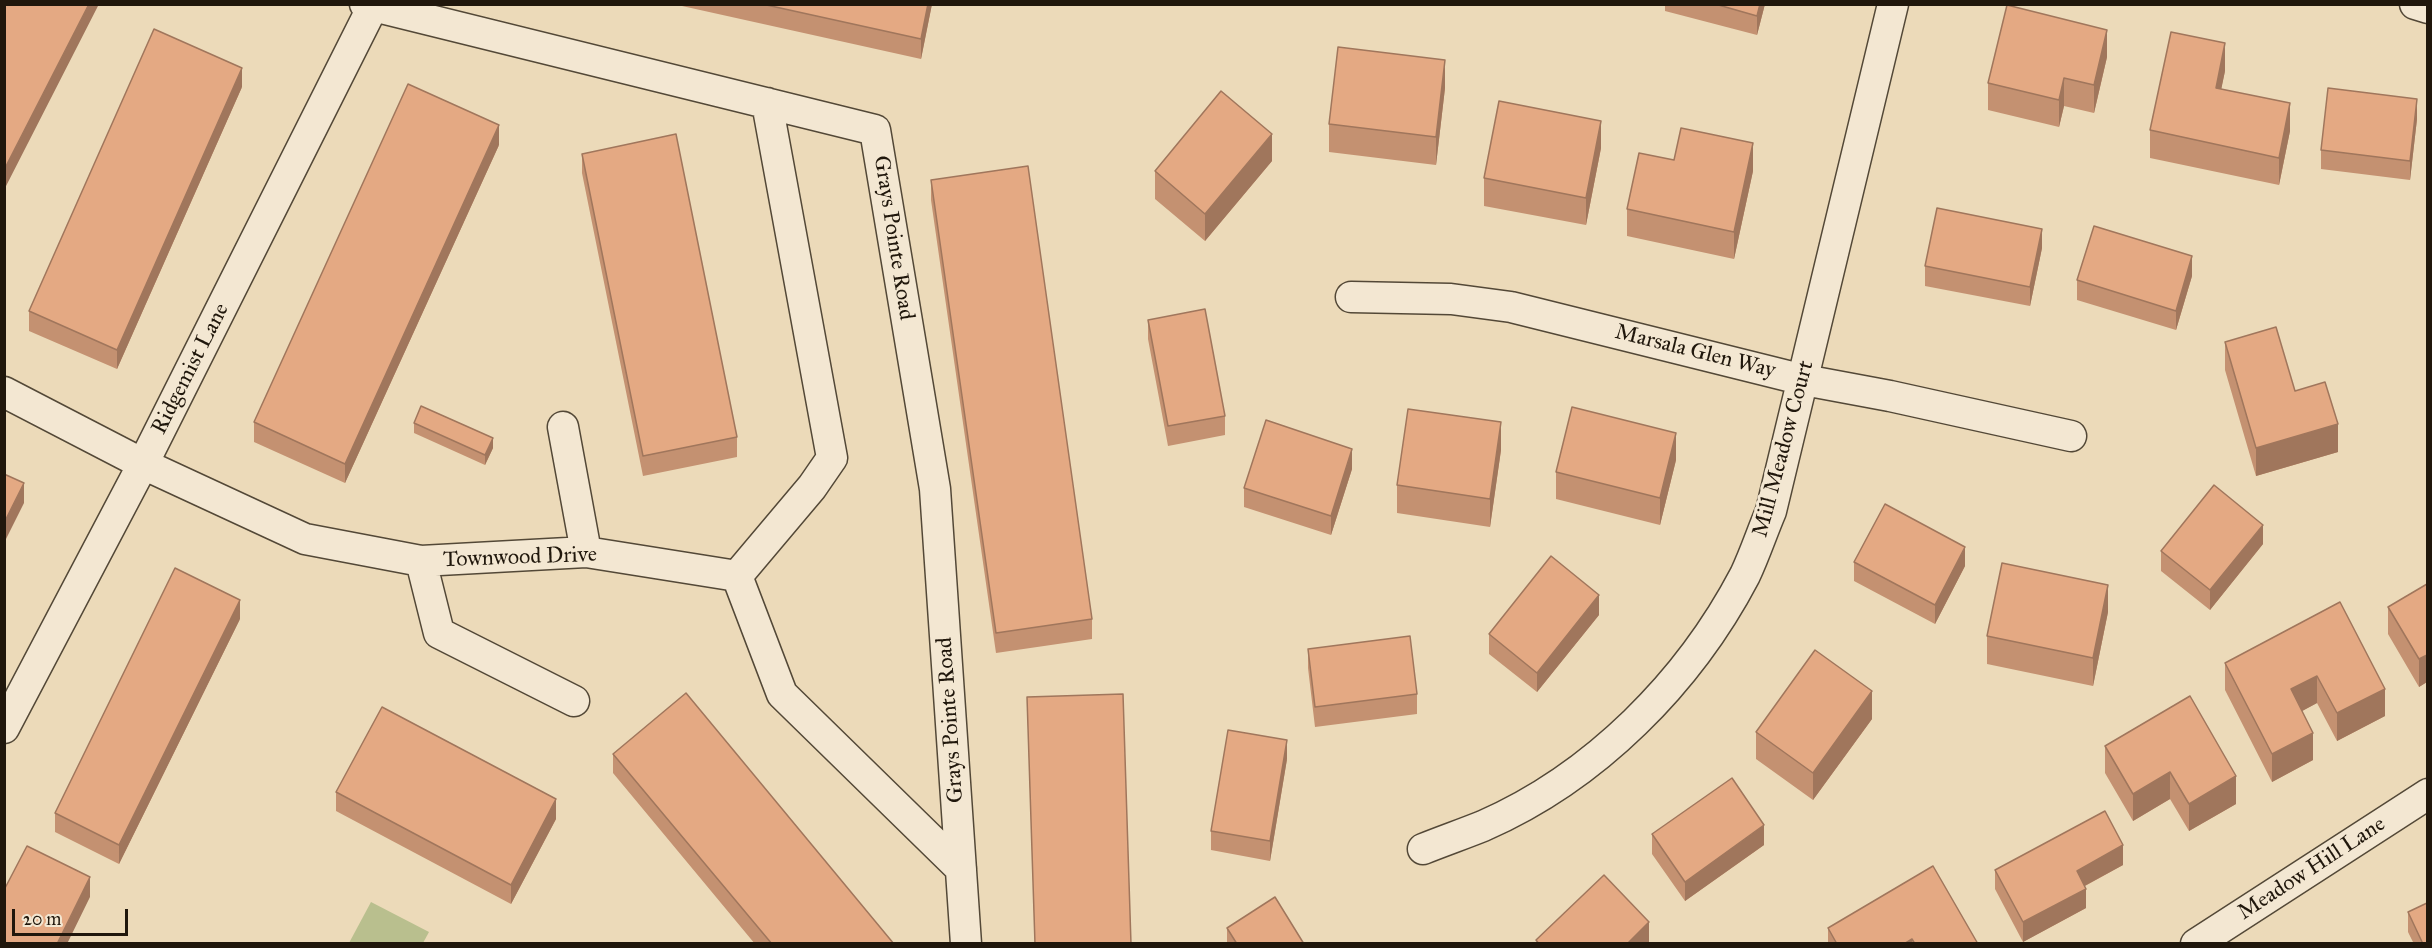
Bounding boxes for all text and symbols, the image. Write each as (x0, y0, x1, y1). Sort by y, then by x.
street label: Grays Pointe Road (867, 154, 919, 322)
street label: Ridgemist Lane (147, 299, 235, 439)
street label: Marsala Glen Way (1612, 319, 1778, 385)
street label: Mill Meadow Court (1748, 358, 1820, 540)
street label: Townwood Drive (443, 542, 597, 574)
street label: Grays Pointe Road (932, 636, 970, 804)
street label: Meadow Hill Lane (2233, 811, 2391, 927)
scale bar (15, 897, 130, 935)
text: 20 m (23, 908, 61, 930)

